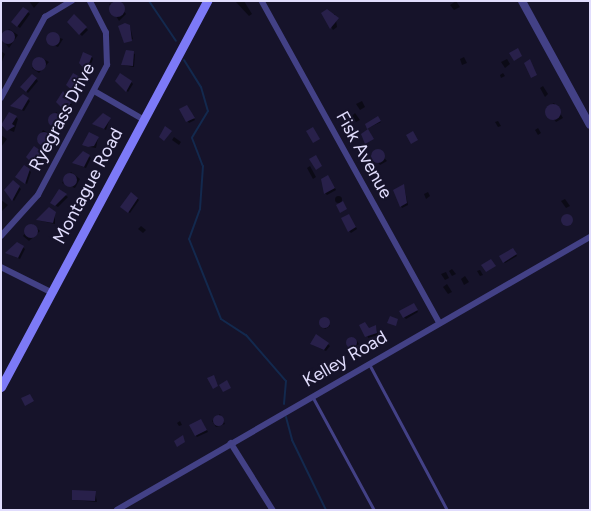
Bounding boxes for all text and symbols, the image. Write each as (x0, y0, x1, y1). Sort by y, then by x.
street label: Ryegrass Drive (25, 59, 99, 175)
street label: Fisk Avenue (331, 108, 397, 202)
street label: Montague Road (48, 124, 128, 248)
street label: Kelley Road (299, 326, 391, 392)

